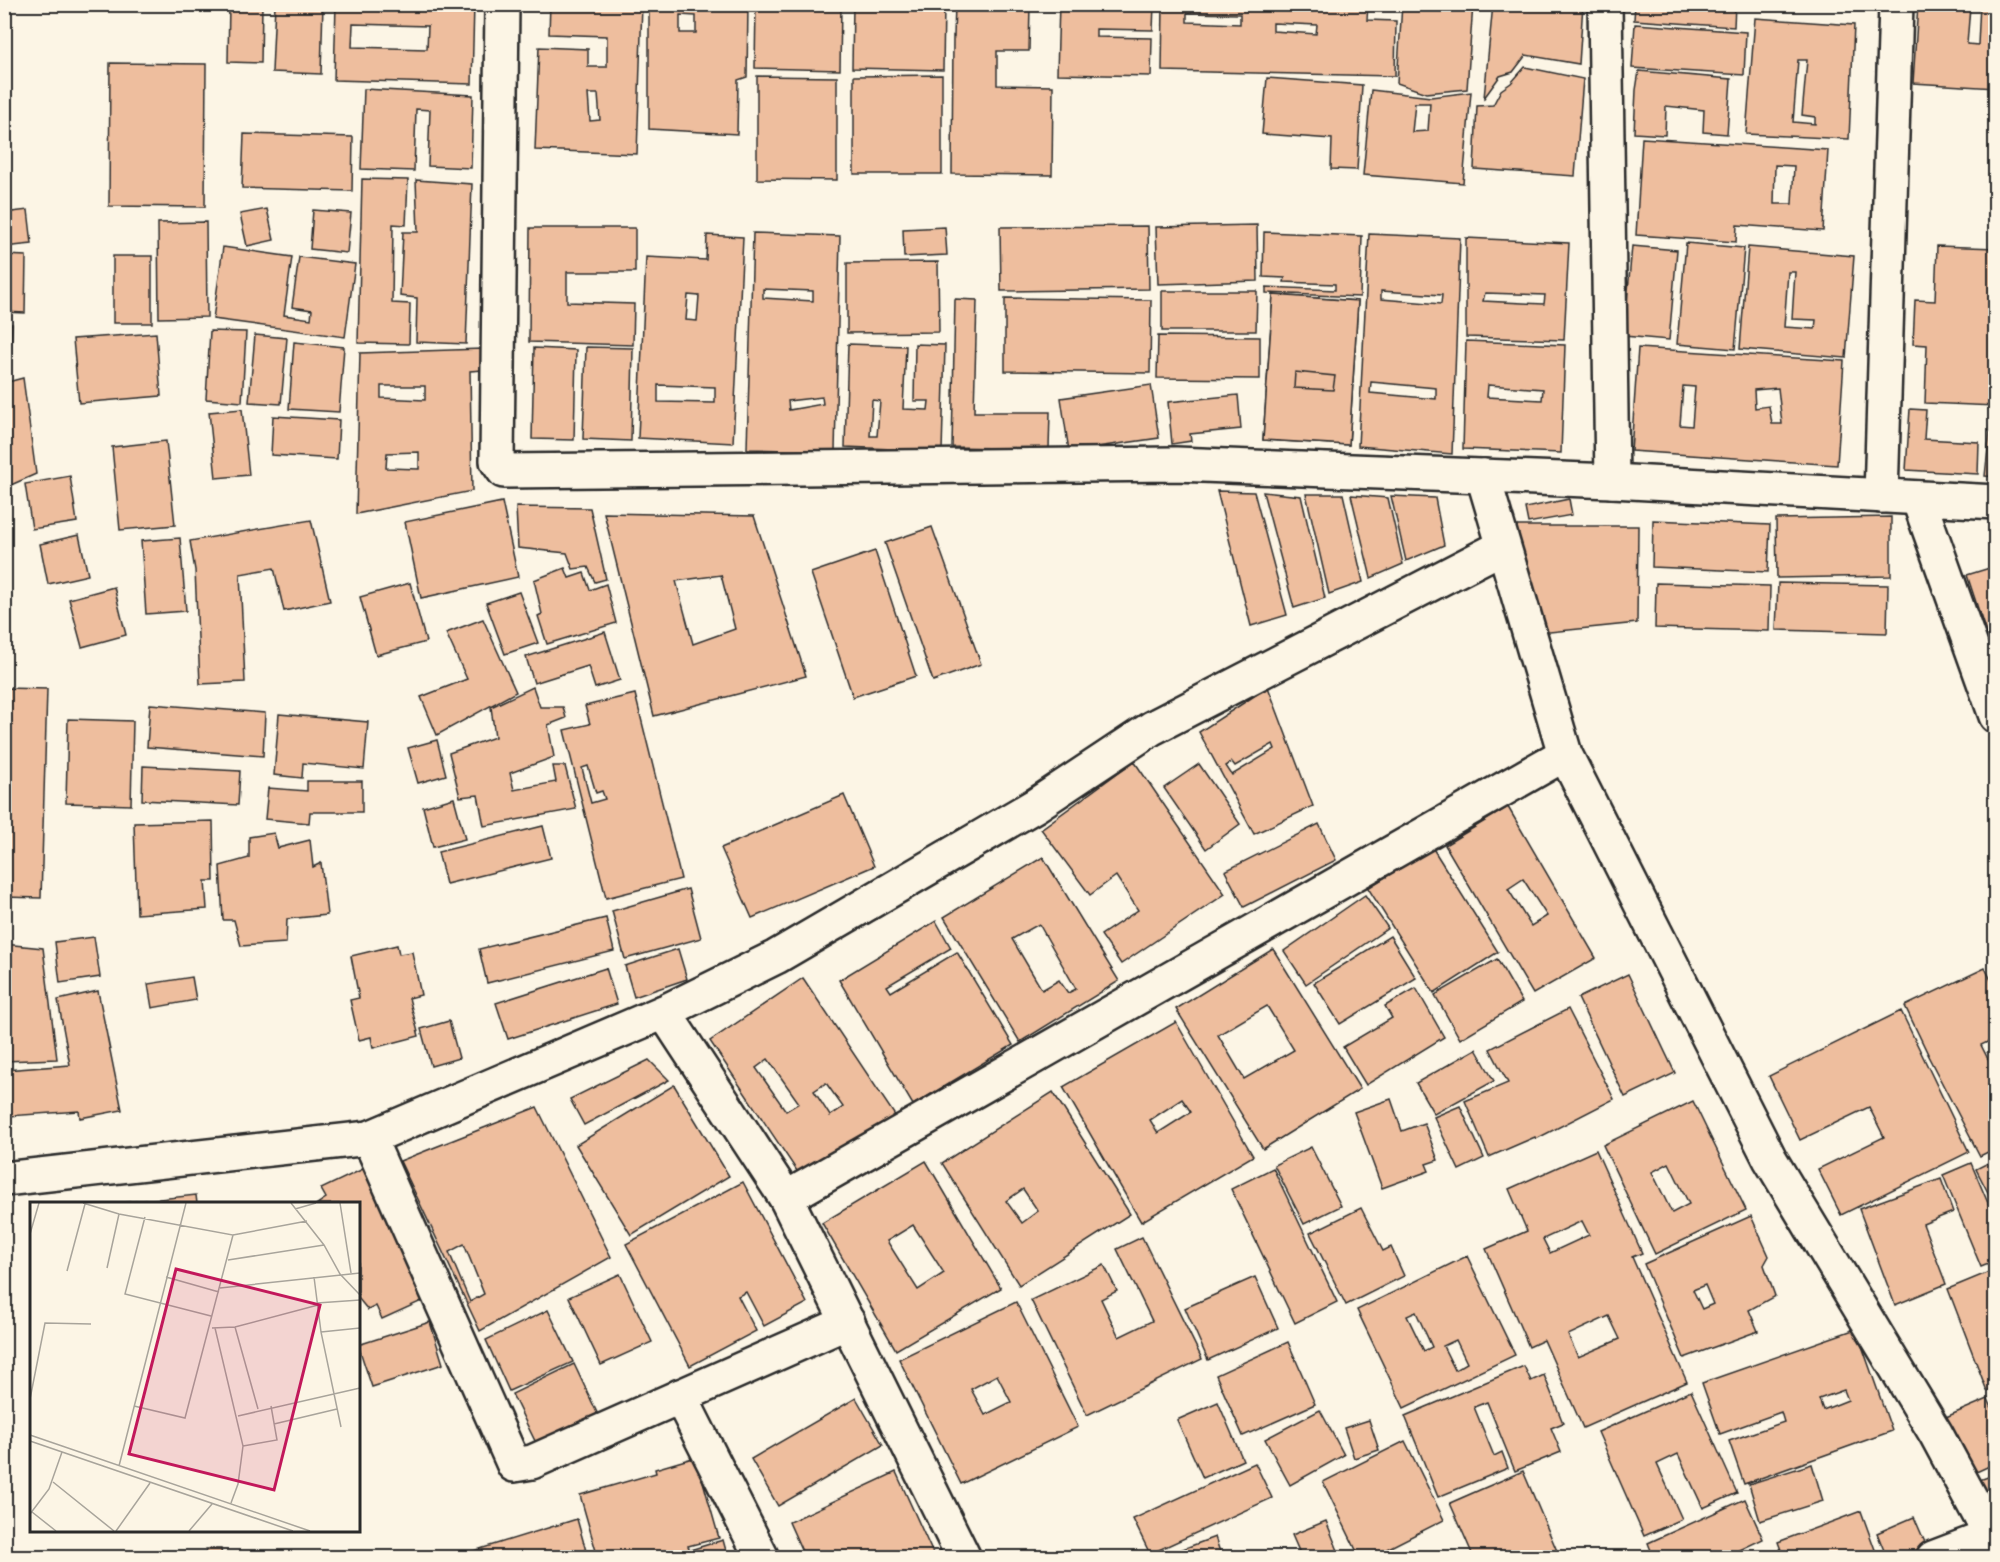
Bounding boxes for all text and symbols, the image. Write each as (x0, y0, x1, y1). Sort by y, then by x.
inset map (30, 1202, 360, 1532)

